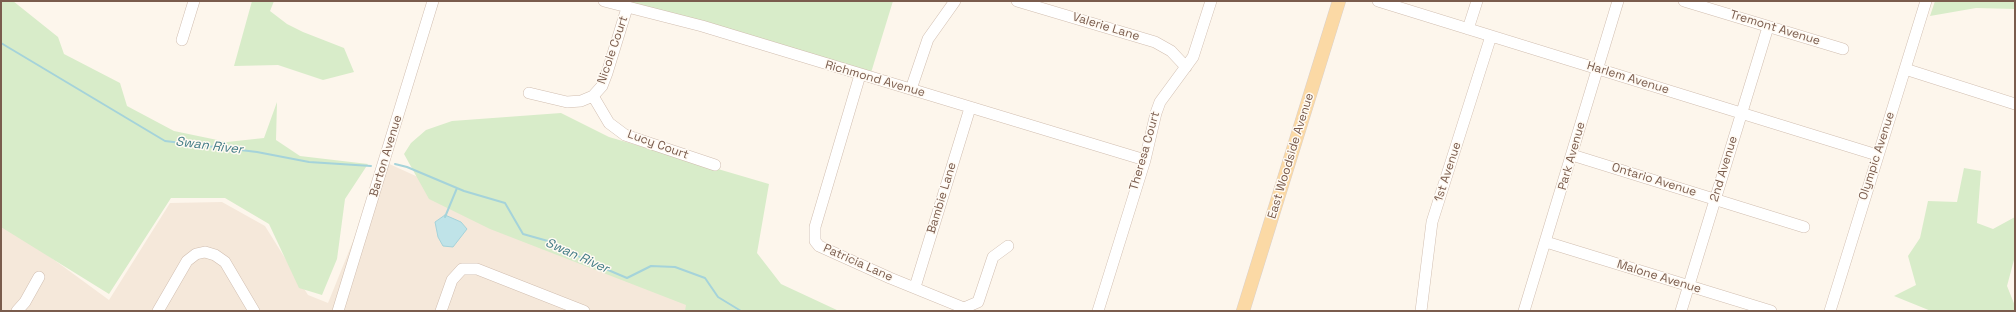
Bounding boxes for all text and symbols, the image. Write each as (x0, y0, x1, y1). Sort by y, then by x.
street label: Tremont Avenue (1728, 7, 1822, 49)
street label: Valerie Lane (1071, 10, 1141, 44)
street label: Nicole Court (595, 14, 631, 86)
street label: Richmond Avenue (823, 58, 927, 100)
street label: Harlem Avenue (1585, 59, 1671, 97)
street label: East Woodside Avenue (1265, 91, 1317, 221)
street label: Theresa Court (1127, 110, 1163, 192)
street label: Olympic Avenue (1856, 110, 1898, 202)
street label: Barton Avenue (367, 113, 405, 199)
street label: Park Avenue (1555, 120, 1589, 192)
street label: Lucy Court (625, 127, 691, 163)
water label: Swan River (174, 134, 244, 158)
street label: 2nd Avenue (1707, 134, 1741, 204)
street label: 1st Avenue (1432, 140, 1464, 204)
street label: Ontario Avenue (1610, 160, 1698, 200)
street label: Bambie Lane (924, 161, 960, 235)
water label: Swan River (543, 235, 611, 277)
street label: Patricia Lane (821, 241, 895, 285)
street label: Malone Avenue (1615, 257, 1703, 297)

